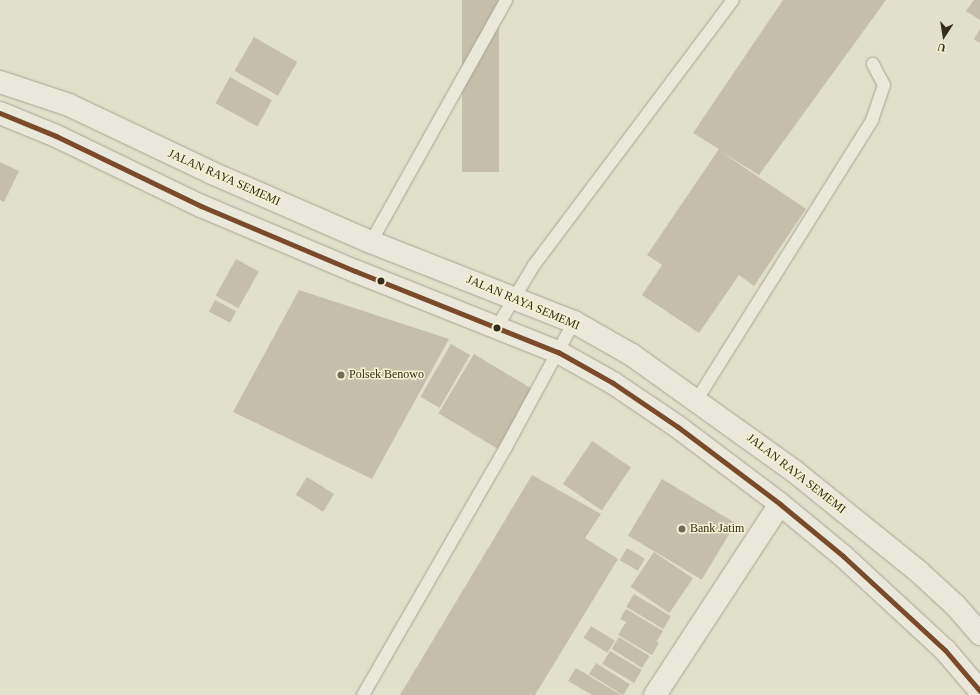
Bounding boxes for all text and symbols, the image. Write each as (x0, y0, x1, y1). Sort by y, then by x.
north arrow (924, 16, 964, 56)
text: U (936, 41, 947, 54)
street label: JALAN RAYA SEMEMI (165, 147, 283, 209)
street label: JALAN RAYA SEMEMI (464, 272, 582, 334)
unlabelled marker (376, 276, 386, 286)
unlabelled marker (492, 323, 502, 333)
place label: Polsek Benowo (349, 368, 424, 382)
marker: Polsek Benowo (336, 370, 346, 380)
street label: JALAN RAYA SEMEMI (743, 431, 849, 517)
place label: Bank Jatim (690, 522, 744, 536)
marker: Bank Jatim (677, 524, 687, 534)

